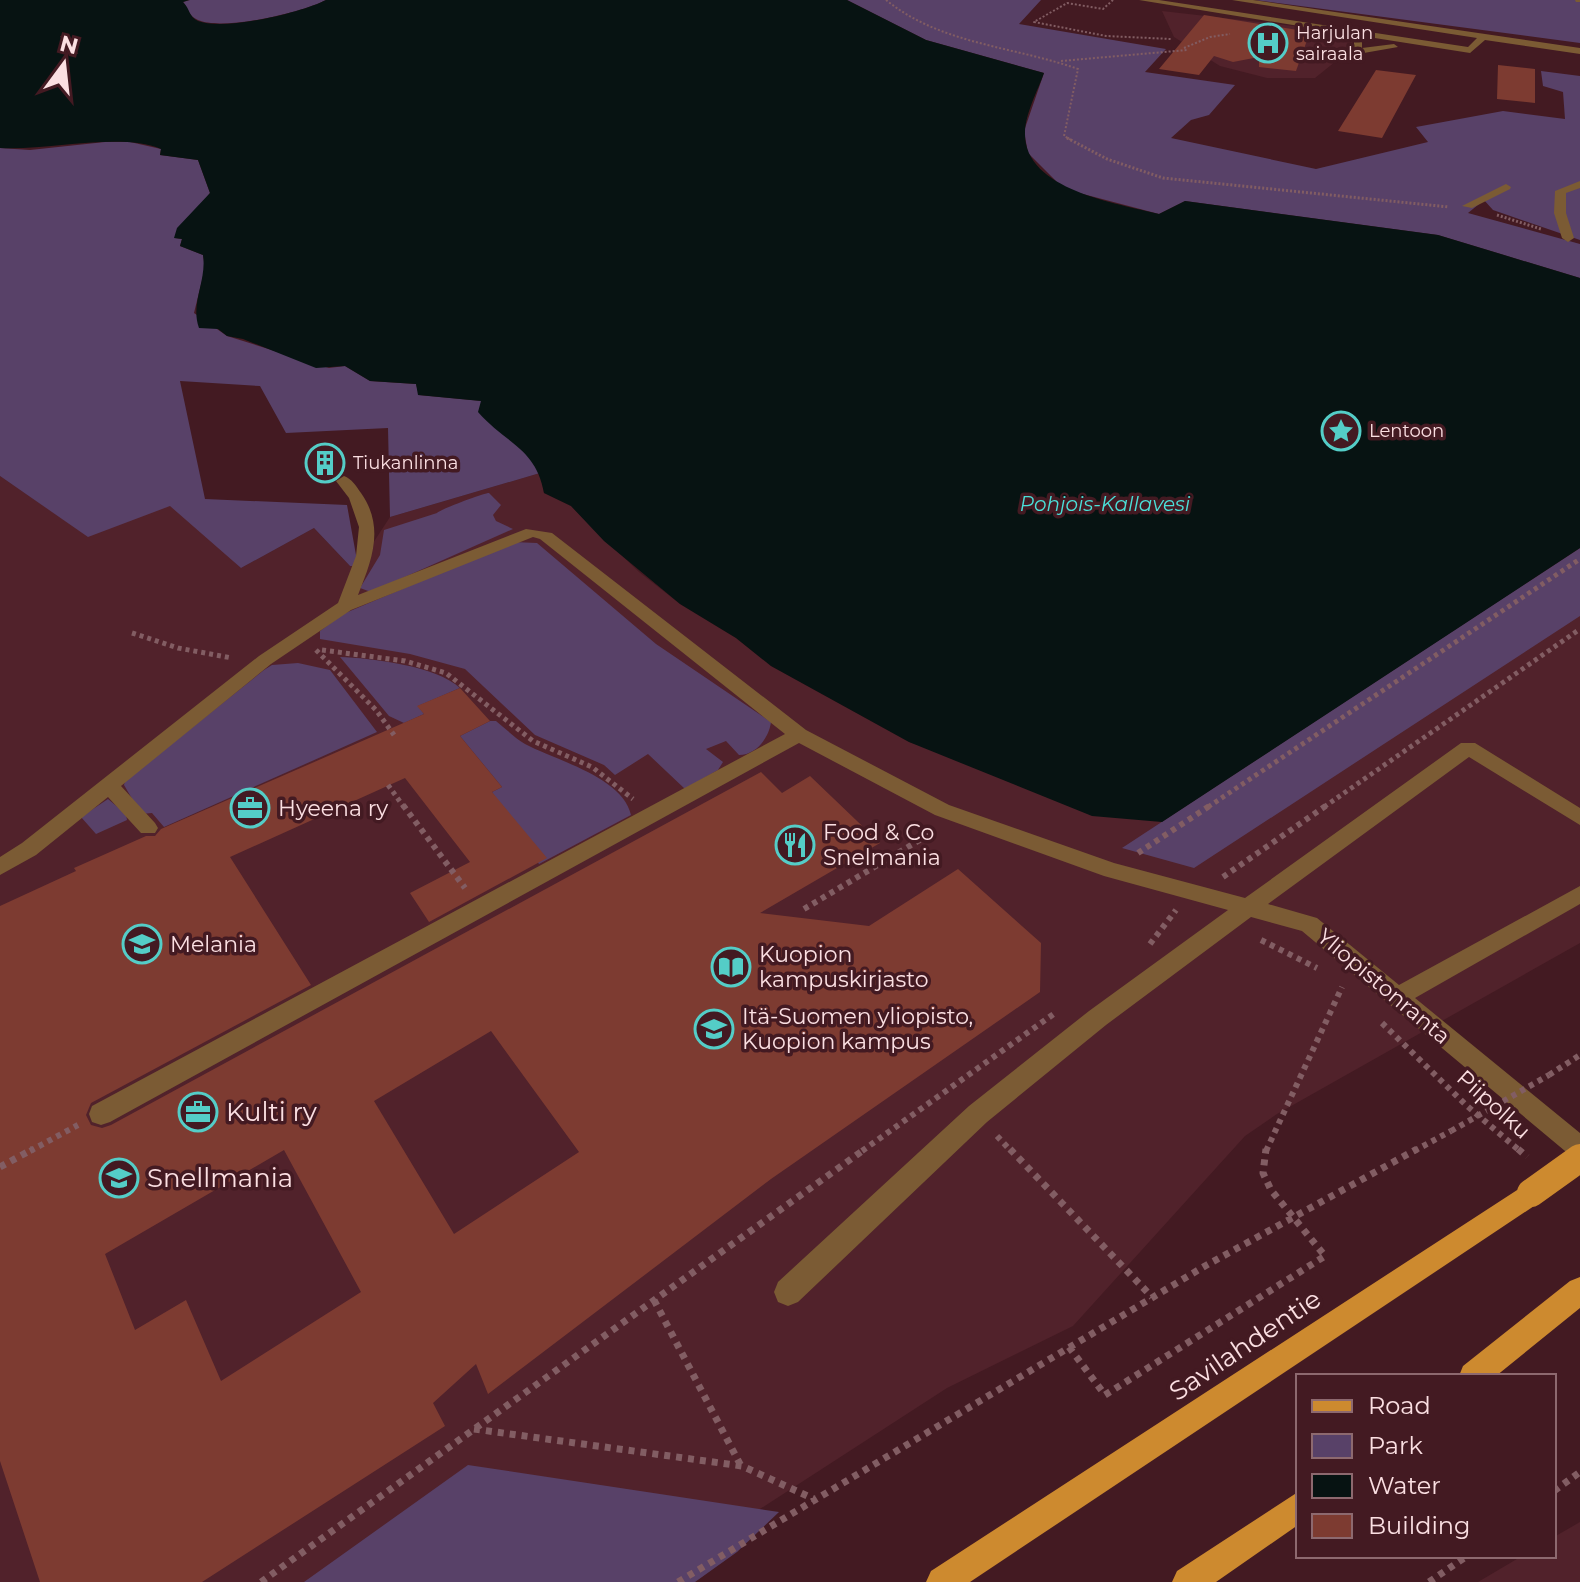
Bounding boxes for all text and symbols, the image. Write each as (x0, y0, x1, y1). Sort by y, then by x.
hospital icon: Harjulan sairaala (1247, 22, 1289, 64)
place label: Harjulan sairaala (1296, 22, 1373, 65)
north arrow (24, 24, 104, 104)
text: N (57, 30, 81, 61)
place icon: Lentoon (1320, 410, 1362, 452)
place label: Lentoon (1369, 420, 1444, 442)
building icon: Tiukanlinna (304, 442, 346, 484)
place label: Tiukanlinna (353, 452, 458, 474)
water label: Pohjois-Kallavesi (1020, 492, 1191, 516)
office icon: Hyeena ry (229, 787, 271, 829)
place label: Hyeena ry (278, 795, 388, 822)
place label: Food & Co Snelmania (823, 819, 941, 871)
restaurant icon: Food & Co Snelmania (774, 824, 816, 866)
school or university icon: Melania (121, 923, 163, 965)
street label: Yliopistonranta (1312, 923, 1456, 1050)
place label: Melania (170, 931, 257, 958)
place label: Kuopion kampuskirjasto (759, 941, 929, 993)
library icon: Kuopion kampuskirjasto (710, 946, 752, 988)
place label: Itä-Suomen yliopisto, Kuopion kampus (742, 1003, 973, 1055)
school or university icon: Itä-Suomen yliopisto, Kuopion kampus (693, 1008, 735, 1050)
street label: Piipolku (1451, 1064, 1536, 1145)
office icon: Kulti ry (177, 1091, 219, 1133)
place label: Kulti ry (226, 1096, 318, 1128)
school or university icon: Snellmania (98, 1157, 140, 1199)
place label: Snellmania (147, 1162, 293, 1194)
street label: Savilahdentie (1163, 1282, 1327, 1408)
legend (1296, 1374, 1556, 1558)
text: Road (1368, 1391, 1431, 1420)
text: Park (1368, 1431, 1423, 1460)
text: Water (1368, 1471, 1441, 1500)
text: Building (1368, 1511, 1471, 1540)

